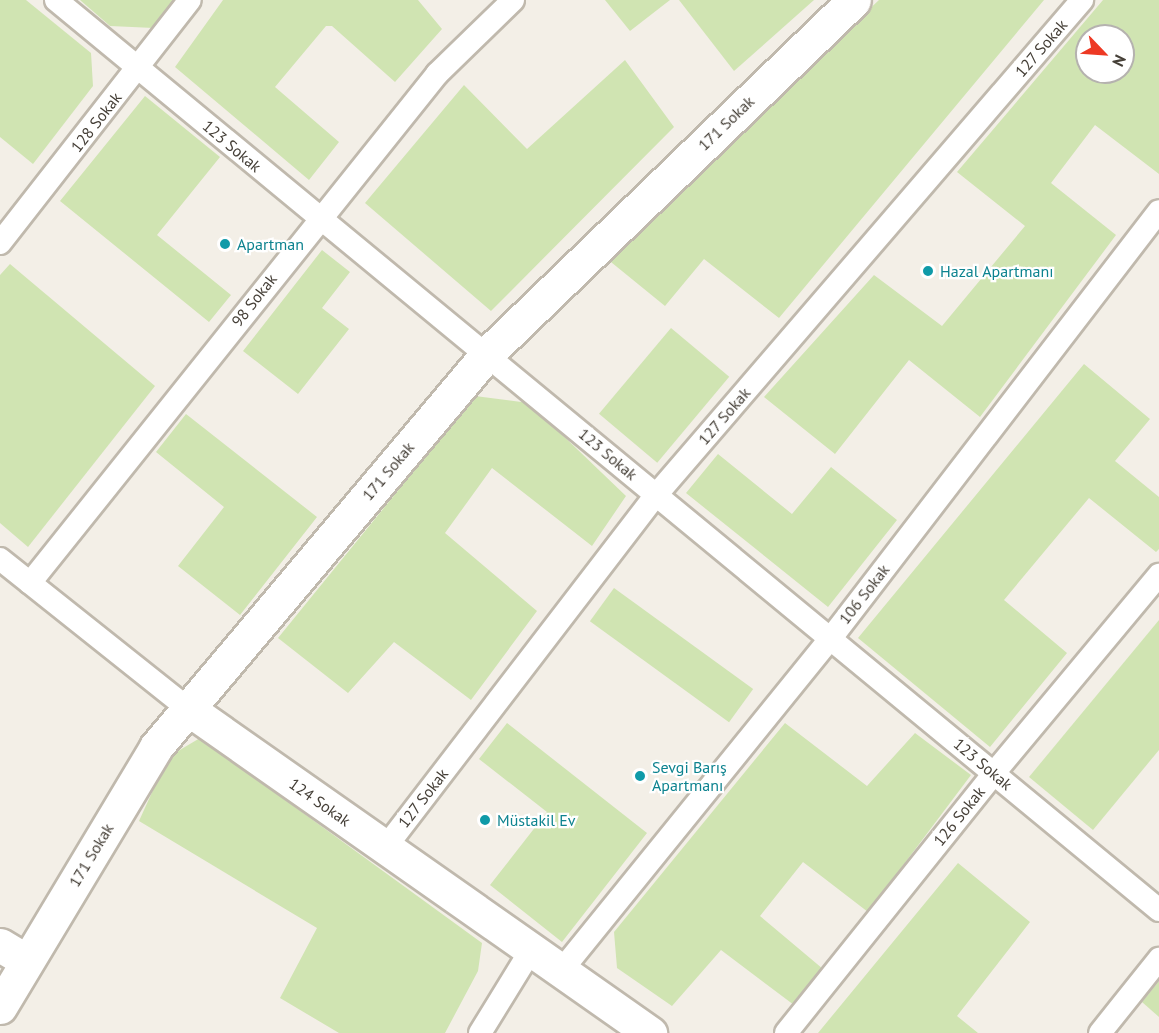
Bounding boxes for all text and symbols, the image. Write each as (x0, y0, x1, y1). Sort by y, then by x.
street label: 127 Sokak (1011, 15, 1071, 81)
north arrow (1075, 24, 1135, 84)
text: N (1108, 52, 1131, 70)
street label: 128 Sokak (67, 88, 125, 156)
street label: 171 Sokak (694, 92, 758, 154)
street label: 123 Sokak (199, 116, 265, 176)
place label: Apartman (237, 234, 304, 254)
marker: Apartman (218, 237, 232, 251)
place label: Hazal Apartmanı (940, 261, 1054, 281)
marker: Hazal Apartmanı (921, 264, 935, 278)
street label: 98 Sokak (227, 270, 281, 330)
street label: 127 Sokak (694, 383, 754, 449)
street label: 123 Sokak (575, 424, 641, 484)
street label: 171 Sokak (358, 438, 418, 504)
street label: 106 Sokak (835, 560, 893, 628)
street label: 123 Sokak (950, 734, 1016, 794)
place label: Sevgi Barış Apartmanı (652, 757, 727, 795)
street label: 127 Sokak (394, 764, 452, 832)
marker: Sevgi Barış Apartmanı (633, 769, 647, 783)
street label: 124 Sokak (286, 774, 354, 830)
street label: 126 Sokak (929, 782, 989, 850)
place label: Müstakil Ev (497, 810, 576, 830)
marker: Müstakil Ev (478, 813, 492, 827)
street label: 171 Sokak (65, 820, 117, 890)

